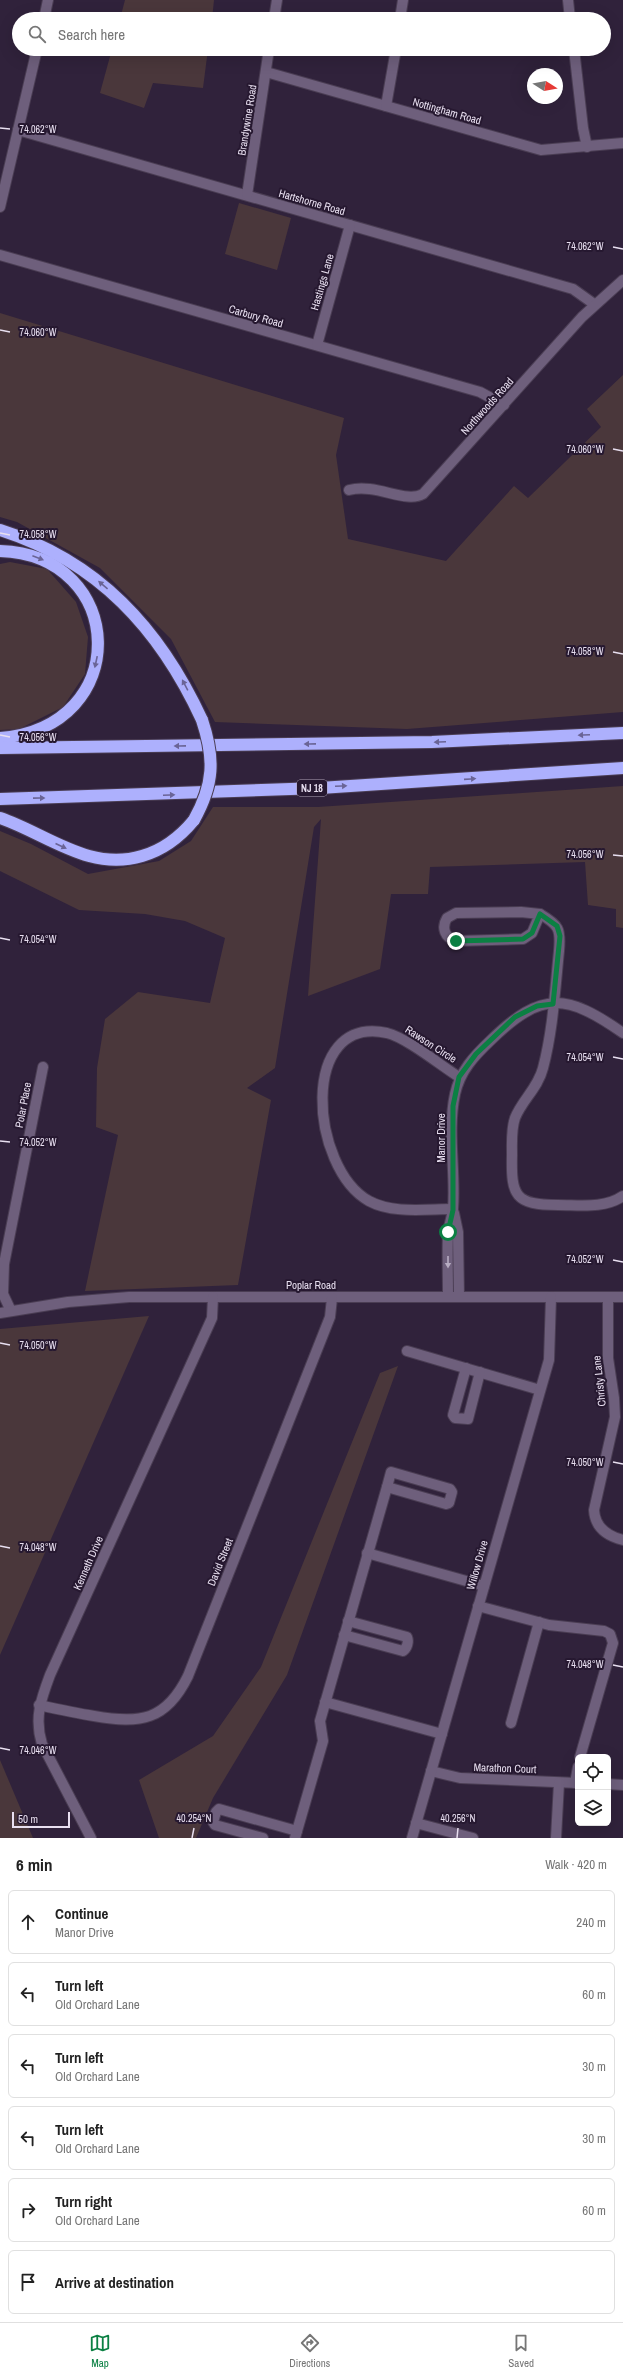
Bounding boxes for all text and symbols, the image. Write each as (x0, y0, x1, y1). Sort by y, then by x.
search box (12, 12, 611, 56)
icon: search (26, 23, 48, 45)
text: Search here (58, 24, 125, 45)
north arrow (527, 68, 563, 104)
street label: Brandywine Road (234, 83, 260, 157)
street label: Nottingham Road (411, 95, 483, 127)
text: 74.062°W (20, 123, 57, 136)
street label: Hartshorne Road (277, 186, 347, 218)
text: 74.062°W (567, 240, 604, 253)
street label: Hastings Lane (307, 252, 337, 312)
street label: Carbury Road (227, 302, 285, 330)
text: 74.060°W (20, 326, 57, 339)
street label: Northwoods Road (458, 374, 516, 438)
text: 74.060°W (567, 443, 604, 456)
text: 74.058°W (20, 528, 57, 541)
one-way arrow (33, 556, 45, 562)
one-way arrow (98, 581, 109, 590)
text: 74.058°W (567, 645, 604, 658)
one-way arrow (92, 656, 98, 668)
one-way arrow (182, 679, 189, 691)
text: 74.056°W (20, 731, 57, 744)
one-way arrow (578, 732, 590, 739)
one-way arrow (434, 738, 446, 745)
one-way arrow (303, 741, 316, 747)
one-way arrow (173, 743, 186, 749)
one-way arrow (464, 775, 477, 782)
road number: NJ 18 (297, 780, 327, 796)
one-way arrow (335, 783, 347, 790)
one-way arrow (163, 791, 175, 798)
one-way arrow (33, 795, 45, 802)
one-way arrow (56, 843, 68, 849)
text: 74.056°W (567, 848, 604, 861)
route end (447, 932, 465, 950)
text: 74.054°W (20, 933, 57, 946)
street label: Rawson Circle (403, 1022, 459, 1066)
text: 74.054°W (567, 1051, 604, 1064)
street label: Polar Place (12, 1081, 34, 1129)
street label: Manor Drive (434, 1113, 448, 1163)
text: 74.052°W (20, 1136, 57, 1149)
route start (439, 1223, 457, 1241)
text: 74.052°W (567, 1253, 604, 1266)
one-way arrow (445, 1256, 451, 1269)
street label: Poplar Road (286, 1278, 336, 1292)
text: 74.050°W (20, 1339, 57, 1352)
street label: Christy Lane (589, 1355, 609, 1407)
text: 74.050°W (567, 1456, 604, 1469)
street label: Kenneth Drive (70, 1534, 106, 1592)
street label: David Street (204, 1536, 236, 1588)
street label: Willow Drive (463, 1539, 491, 1591)
text: 74.048°W (20, 1541, 57, 1554)
text: 74.048°W (567, 1658, 604, 1671)
text: 74.046°W (20, 1744, 57, 1757)
map controls (575, 1754, 611, 1826)
button: locate (575, 1754, 611, 1790)
street label: Marathon Court (473, 1760, 537, 1776)
button: layers (575, 1790, 611, 1826)
scale bar (12, 1810, 70, 1829)
text: 50 m (18, 1812, 38, 1826)
text: 40.254°N (177, 1812, 212, 1825)
text: 40.256°N (441, 1812, 476, 1825)
text: 6 min (16, 1853, 52, 1876)
text: Walk · 420 m (545, 1856, 607, 1873)
text: Continue (55, 1903, 108, 1924)
icon: ahead (17, 1911, 39, 1933)
text: 240 m (576, 1914, 606, 1931)
text: Manor Drive (55, 1924, 114, 1941)
text: Turn left (55, 1975, 103, 1996)
icon: left (17, 1983, 39, 2005)
text: 60 m (582, 1986, 606, 2003)
text: Old Orchard Lane (55, 1996, 140, 2013)
text: Turn left (55, 2047, 103, 2068)
icon: left (17, 2055, 39, 2077)
text: 30 m (582, 2058, 606, 2075)
text: Old Orchard Lane (55, 2068, 140, 2085)
text: Turn left (55, 2119, 103, 2140)
icon: left (17, 2127, 39, 2149)
text: 30 m (582, 2130, 606, 2147)
text: Old Orchard Lane (55, 2140, 140, 2157)
text: Turn right (55, 2191, 112, 2212)
icon: right (17, 2199, 39, 2221)
text: 60 m (582, 2202, 606, 2219)
text: Old Orchard Lane (55, 2212, 140, 2229)
icon: arrive (17, 2271, 39, 2293)
text: Arrive at destination (55, 2272, 174, 2293)
tab: Map (89, 2332, 111, 2370)
tab: Directions (289, 2332, 330, 2370)
tab: Saved (508, 2332, 534, 2370)

